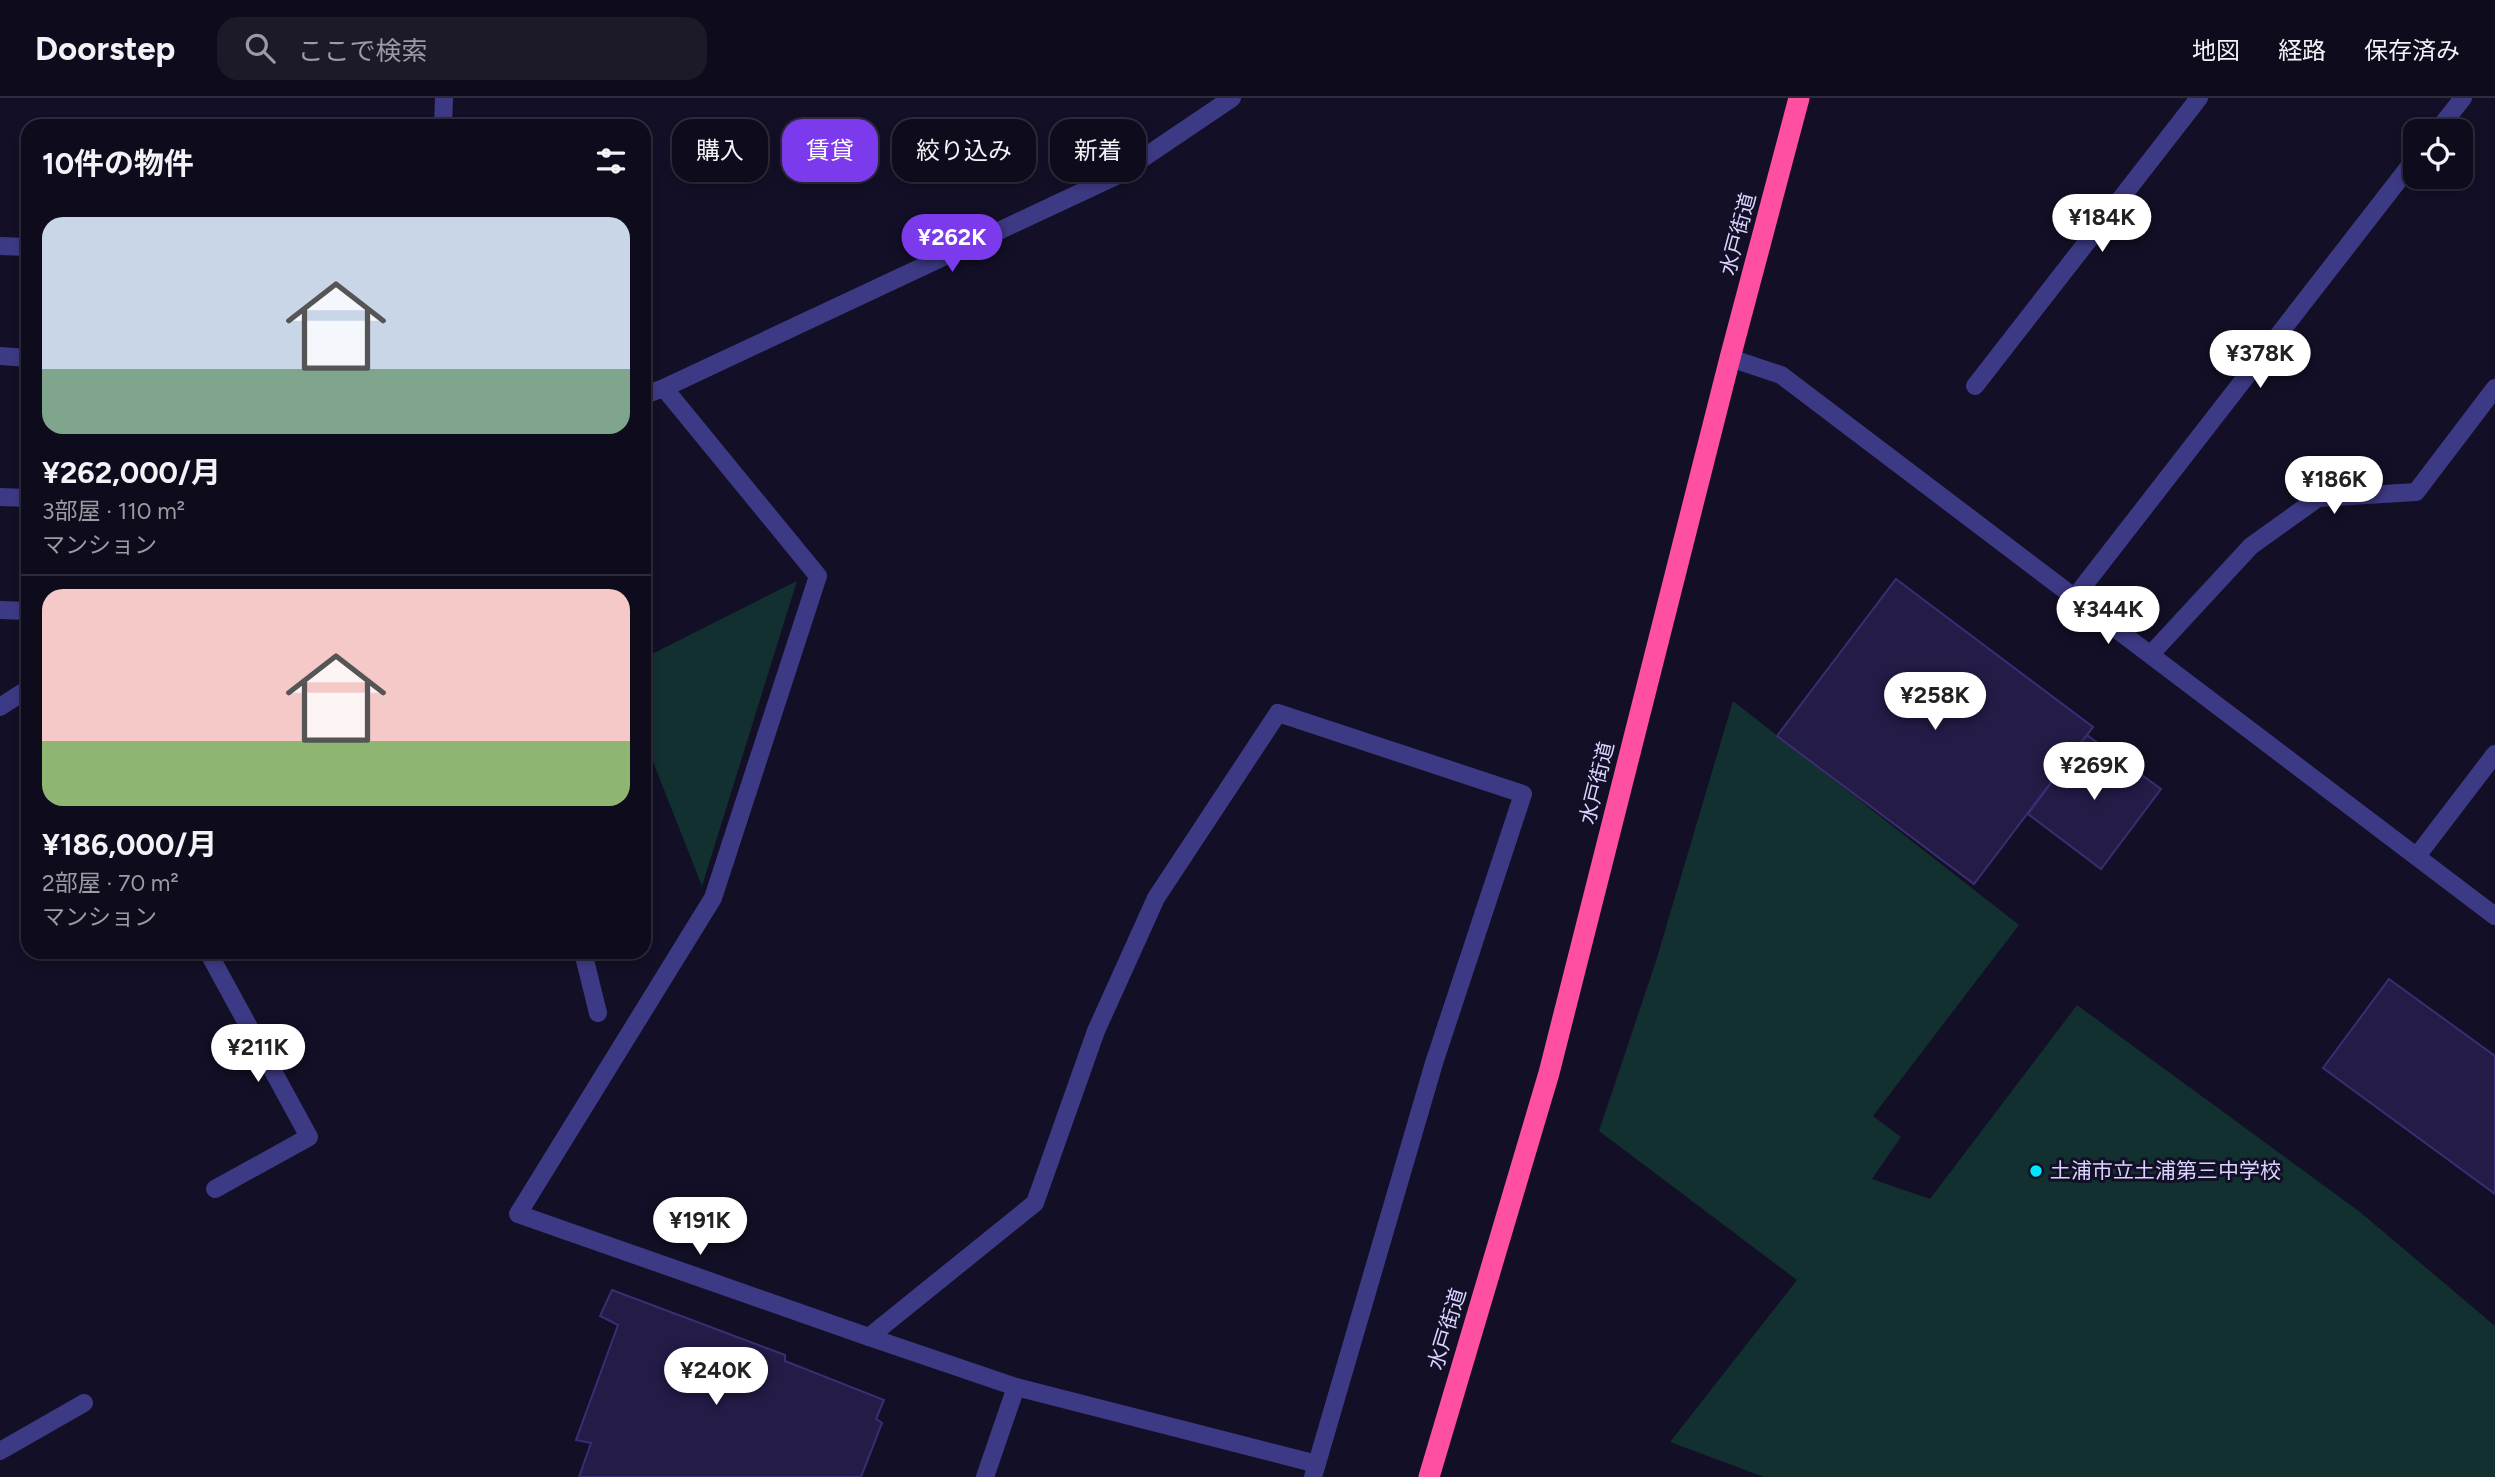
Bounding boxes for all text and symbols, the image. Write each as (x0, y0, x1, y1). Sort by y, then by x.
search box (217, 17, 707, 80)
text: Doorstep (35, 29, 175, 68)
icon: search (241, 29, 279, 67)
text: ここで検索 (297, 35, 427, 67)
text: 地図 (2192, 36, 2240, 65)
text: 経路 (2278, 36, 2326, 65)
text: 保存済み (2364, 36, 2460, 65)
chip: 購入 (672, 119, 768, 182)
chip: 賃貸 (782, 119, 878, 182)
chip: 絞り込み (892, 119, 1036, 182)
chip: 新着 (1050, 119, 1146, 182)
map controls (2403, 119, 2473, 189)
button: locate (2403, 119, 2473, 189)
icon: filters (592, 142, 630, 180)
text: 10件の物件 (42, 145, 194, 182)
street label: 水戸街道 (1715, 190, 1760, 278)
pin: ¥184K (2053, 194, 2151, 254)
text: ¥184K (2068, 203, 2136, 231)
pin: ¥262K (903, 214, 1001, 274)
text: ¥262K (917, 223, 987, 251)
icon: home (273, 263, 399, 389)
pin: ¥378K (2211, 330, 2309, 390)
text: ¥378K (2226, 339, 2294, 367)
text: ¥262,000/月 (42, 454, 221, 491)
pin: ¥186K (2285, 456, 2383, 516)
text: ¥186K (2301, 465, 2367, 493)
text: 3部屋 · 110 m² (42, 497, 185, 525)
text: マンション (42, 531, 157, 559)
pin: ¥344K (2059, 587, 2157, 646)
text: ¥344K (2073, 595, 2143, 623)
icon: home (273, 635, 399, 761)
pin: ¥258K (1886, 672, 1984, 732)
text: ¥258K (1900, 681, 1970, 709)
street label: 水戸街道 (1574, 739, 1619, 827)
pin: ¥269K (2045, 742, 2143, 802)
text: ¥269K (2059, 751, 2129, 779)
text: ¥186,000/月 (42, 826, 217, 863)
text: 2部屋 · 70 m² (42, 869, 179, 897)
text: マンション (42, 903, 157, 931)
pin: ¥211K (209, 1024, 307, 1084)
text: ¥211K (227, 1033, 289, 1061)
place label: 土浦市立土浦第三中学校 (2050, 1158, 2281, 1183)
marker: 土浦市立土浦第三中学校 (2028, 1163, 2044, 1179)
pin: ¥191K (651, 1198, 749, 1257)
text: ¥191K (669, 1206, 731, 1234)
street label: 水戸街道 (1422, 1285, 1471, 1373)
pin: ¥240K (667, 1348, 765, 1407)
text: ¥240K (680, 1356, 752, 1384)

